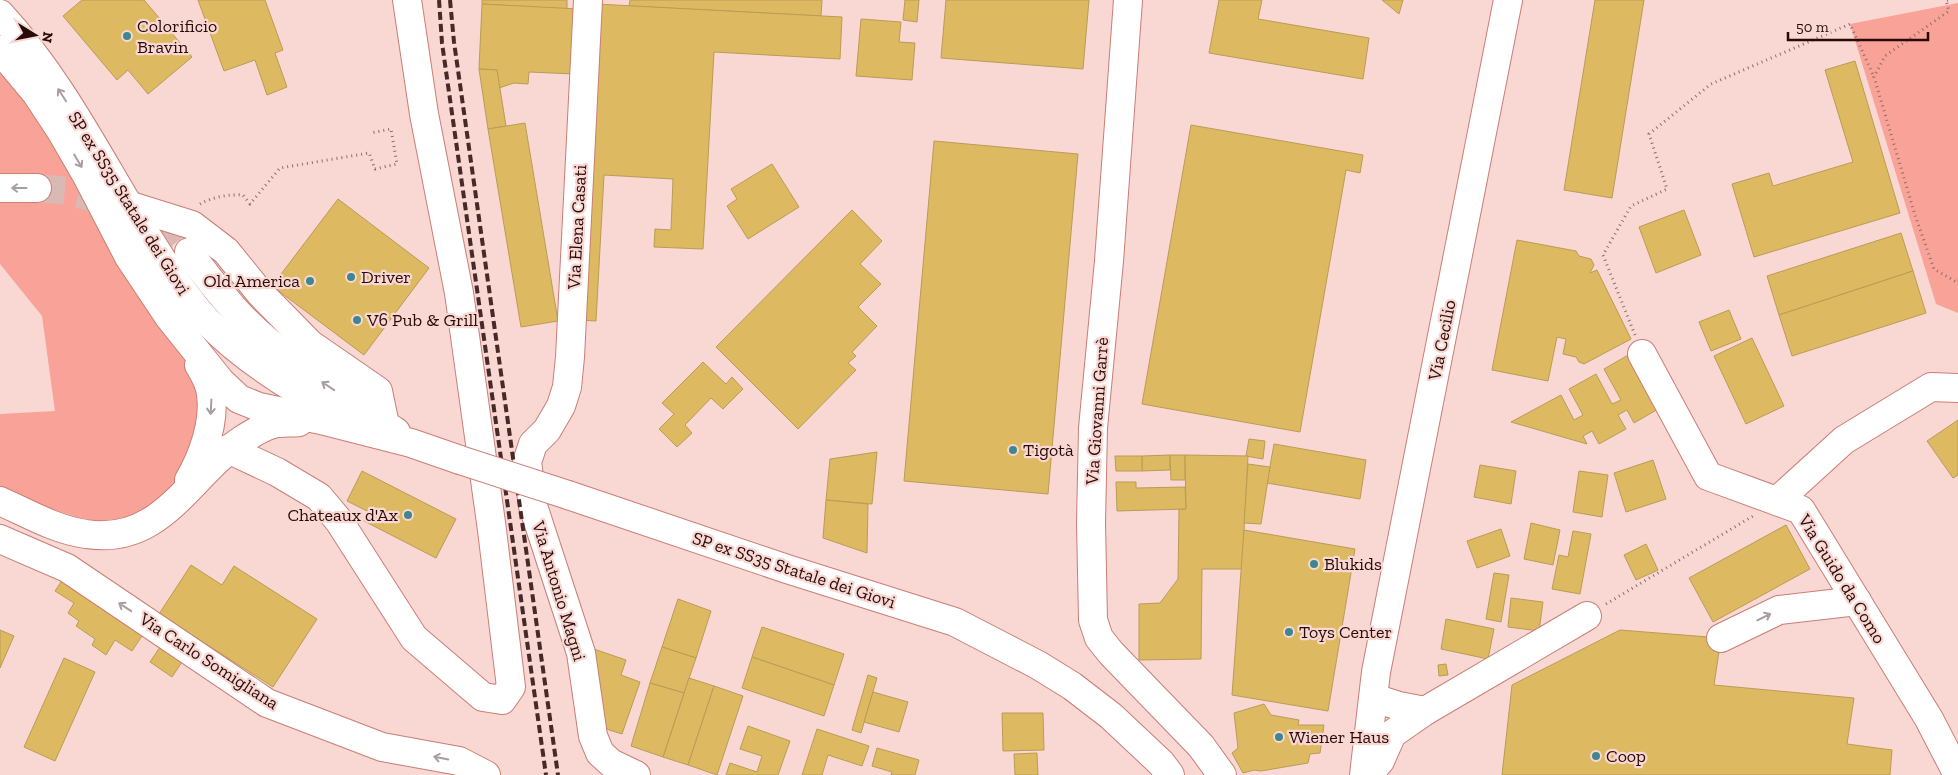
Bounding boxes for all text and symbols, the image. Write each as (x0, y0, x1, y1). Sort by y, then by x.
north arrow (10, 10, 60, 60)
scale bar (1788, 10, 1928, 42)
place label: Colorificio Bravin (137, 15, 217, 58)
text: 50 m (1796, 18, 1829, 36)
text: N (38, 30, 57, 44)
marker: Colorificio Bravin (121, 30, 133, 42)
one-way arrow (57, 89, 67, 103)
street label: SP ex SS35 Statale dei Giovi (63, 107, 195, 299)
one-way arrow (74, 153, 84, 167)
street label: Via Elena Casati (563, 164, 591, 291)
one-way arrow (11, 183, 27, 193)
place label: Driver (361, 266, 411, 288)
place label: Old America (204, 270, 300, 292)
marker: Driver (345, 271, 357, 283)
marker: Old America (304, 275, 316, 287)
street label: Via Cecilio (1423, 298, 1461, 383)
place label: V6 Pub & Grill (366, 309, 478, 331)
marker: V6 Pub & Grill (351, 314, 363, 326)
street label: Via Giovanni Garrè (1081, 336, 1113, 487)
one-way arrow (321, 381, 335, 391)
one-way arrow (206, 399, 215, 415)
place label: Tigotà (1023, 439, 1074, 461)
marker: Tigotà (1007, 444, 1019, 456)
place label: Chateaux d'Ax (287, 504, 398, 526)
marker: Chateaux d'Ax (402, 509, 414, 521)
street label: Via Guido da Como (1793, 509, 1891, 648)
street label: Via Antonio Magni (527, 518, 591, 663)
street label: SP ex SS35 Statale dei Giovi (690, 527, 898, 613)
place label: Blukids (1324, 553, 1382, 575)
marker: Blukids (1308, 558, 1320, 570)
one-way arrow (118, 601, 132, 611)
street label: Via Carlo Somigliana (134, 607, 283, 714)
one-way arrow (1757, 611, 1772, 621)
place label: Toys Center (1299, 621, 1392, 643)
marker: Toys Center (1283, 626, 1295, 638)
place label: Wiener Haus (1289, 726, 1389, 748)
marker: Wiener Haus (1273, 731, 1285, 743)
place label: Coop (1606, 745, 1646, 767)
marker: Coop (1590, 750, 1602, 762)
one-way arrow (434, 752, 450, 762)

